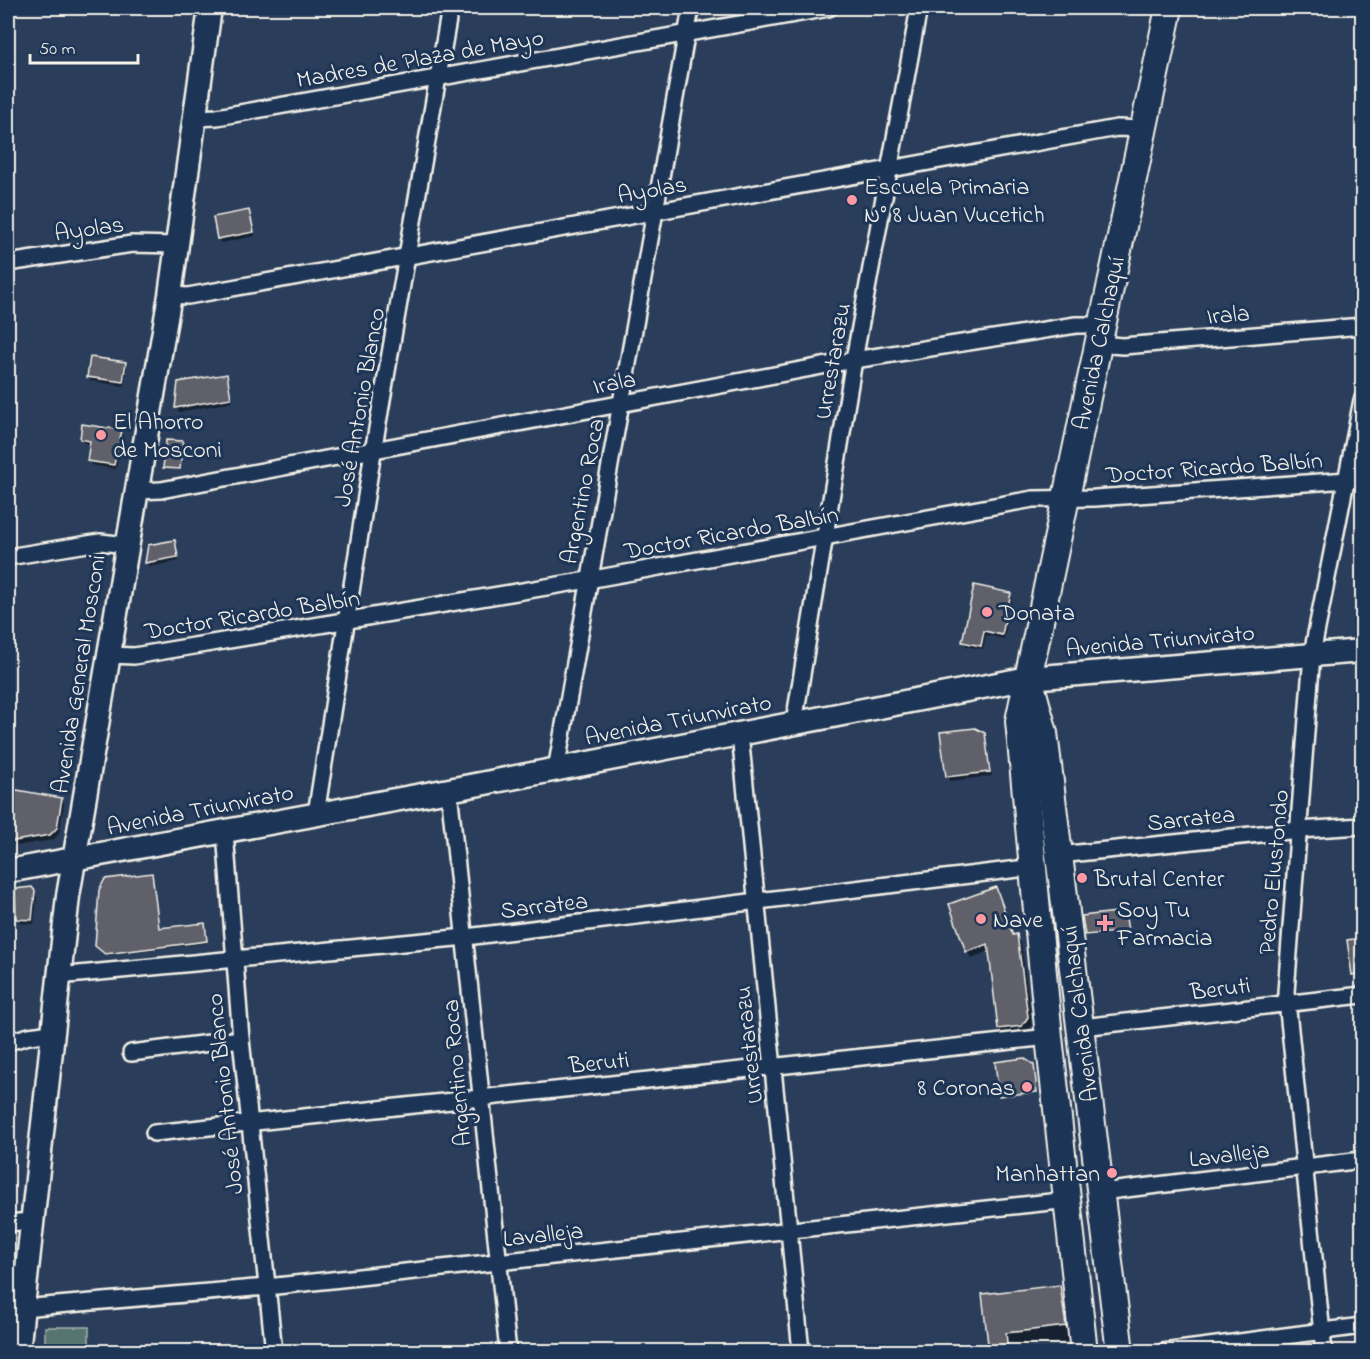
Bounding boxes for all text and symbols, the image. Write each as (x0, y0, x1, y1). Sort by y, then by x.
street label: Madres de Plaza de Mayo (294, 21, 547, 100)
scale bar (30, 27, 138, 65)
text: 50 m (39, 37, 76, 63)
street label: Ayolas (615, 168, 690, 216)
place label: Escuela Primaria N° 8 Juan Vucetich (864, 171, 1045, 234)
marker: Escuela Primaria N° 8 Juan Vucetich (845, 193, 859, 207)
street label: Ayolas (52, 208, 126, 254)
street label: Avenida Calchaquí (1065, 253, 1136, 434)
street label: Irala (1205, 297, 1251, 336)
street label: Urrestarazu (807, 300, 862, 423)
street label: José Antonio Blanco (327, 305, 396, 510)
street label: Irala (590, 363, 639, 406)
place label: El Ahorro de Mosconi (113, 406, 222, 469)
street label: Argentino Roca (553, 416, 616, 567)
marker: El Ahorro de Mosconi (94, 428, 108, 442)
street label: Doctor Ricardo Balbín (1104, 444, 1324, 495)
street label: Doctor Ricardo Balbín (620, 498, 841, 571)
street label: Avenida General Mosconi (44, 552, 117, 796)
street label: Doctor Ricardo Balbín (141, 582, 362, 651)
place label: Donata (998, 597, 1075, 632)
marker: Donata (980, 605, 994, 619)
street label: Avenida Triunvirato (1064, 617, 1256, 668)
street label: Avenida Triunvirato (582, 686, 775, 757)
street label: Avenida Triunvirato (104, 776, 297, 847)
street label: Pedro Elustondo (1251, 788, 1300, 956)
street label: Sarratea (1146, 798, 1237, 842)
place label: Brutal Center (1093, 863, 1225, 898)
marker: Brutal Center (1075, 871, 1089, 885)
street label: Sarratea (499, 885, 590, 930)
place label: Soy Tu Farmacia (1116, 894, 1212, 957)
place label: Nave (993, 904, 1043, 939)
marker: Nave (974, 912, 988, 926)
marker: Soy Tu Farmacia (1098, 916, 1112, 930)
street label: Avenida Calchaquí (1053, 924, 1110, 1104)
street label: Beruti (1187, 969, 1252, 1012)
street label: Urrestarazu (727, 984, 774, 1105)
street label: José Antonio Blanco (199, 992, 254, 1196)
street label: Argentino Roca (435, 998, 482, 1148)
street label: Beruti (566, 1044, 631, 1085)
place label: 8 Coronas (917, 1072, 1015, 1107)
marker: 8 Coronas (1020, 1080, 1034, 1094)
street label: Lavalleja (1187, 1134, 1271, 1179)
place label: Manhattan (995, 1158, 1100, 1193)
marker: Manhattan (1105, 1166, 1119, 1180)
street label: Lavalleja (501, 1215, 585, 1258)

